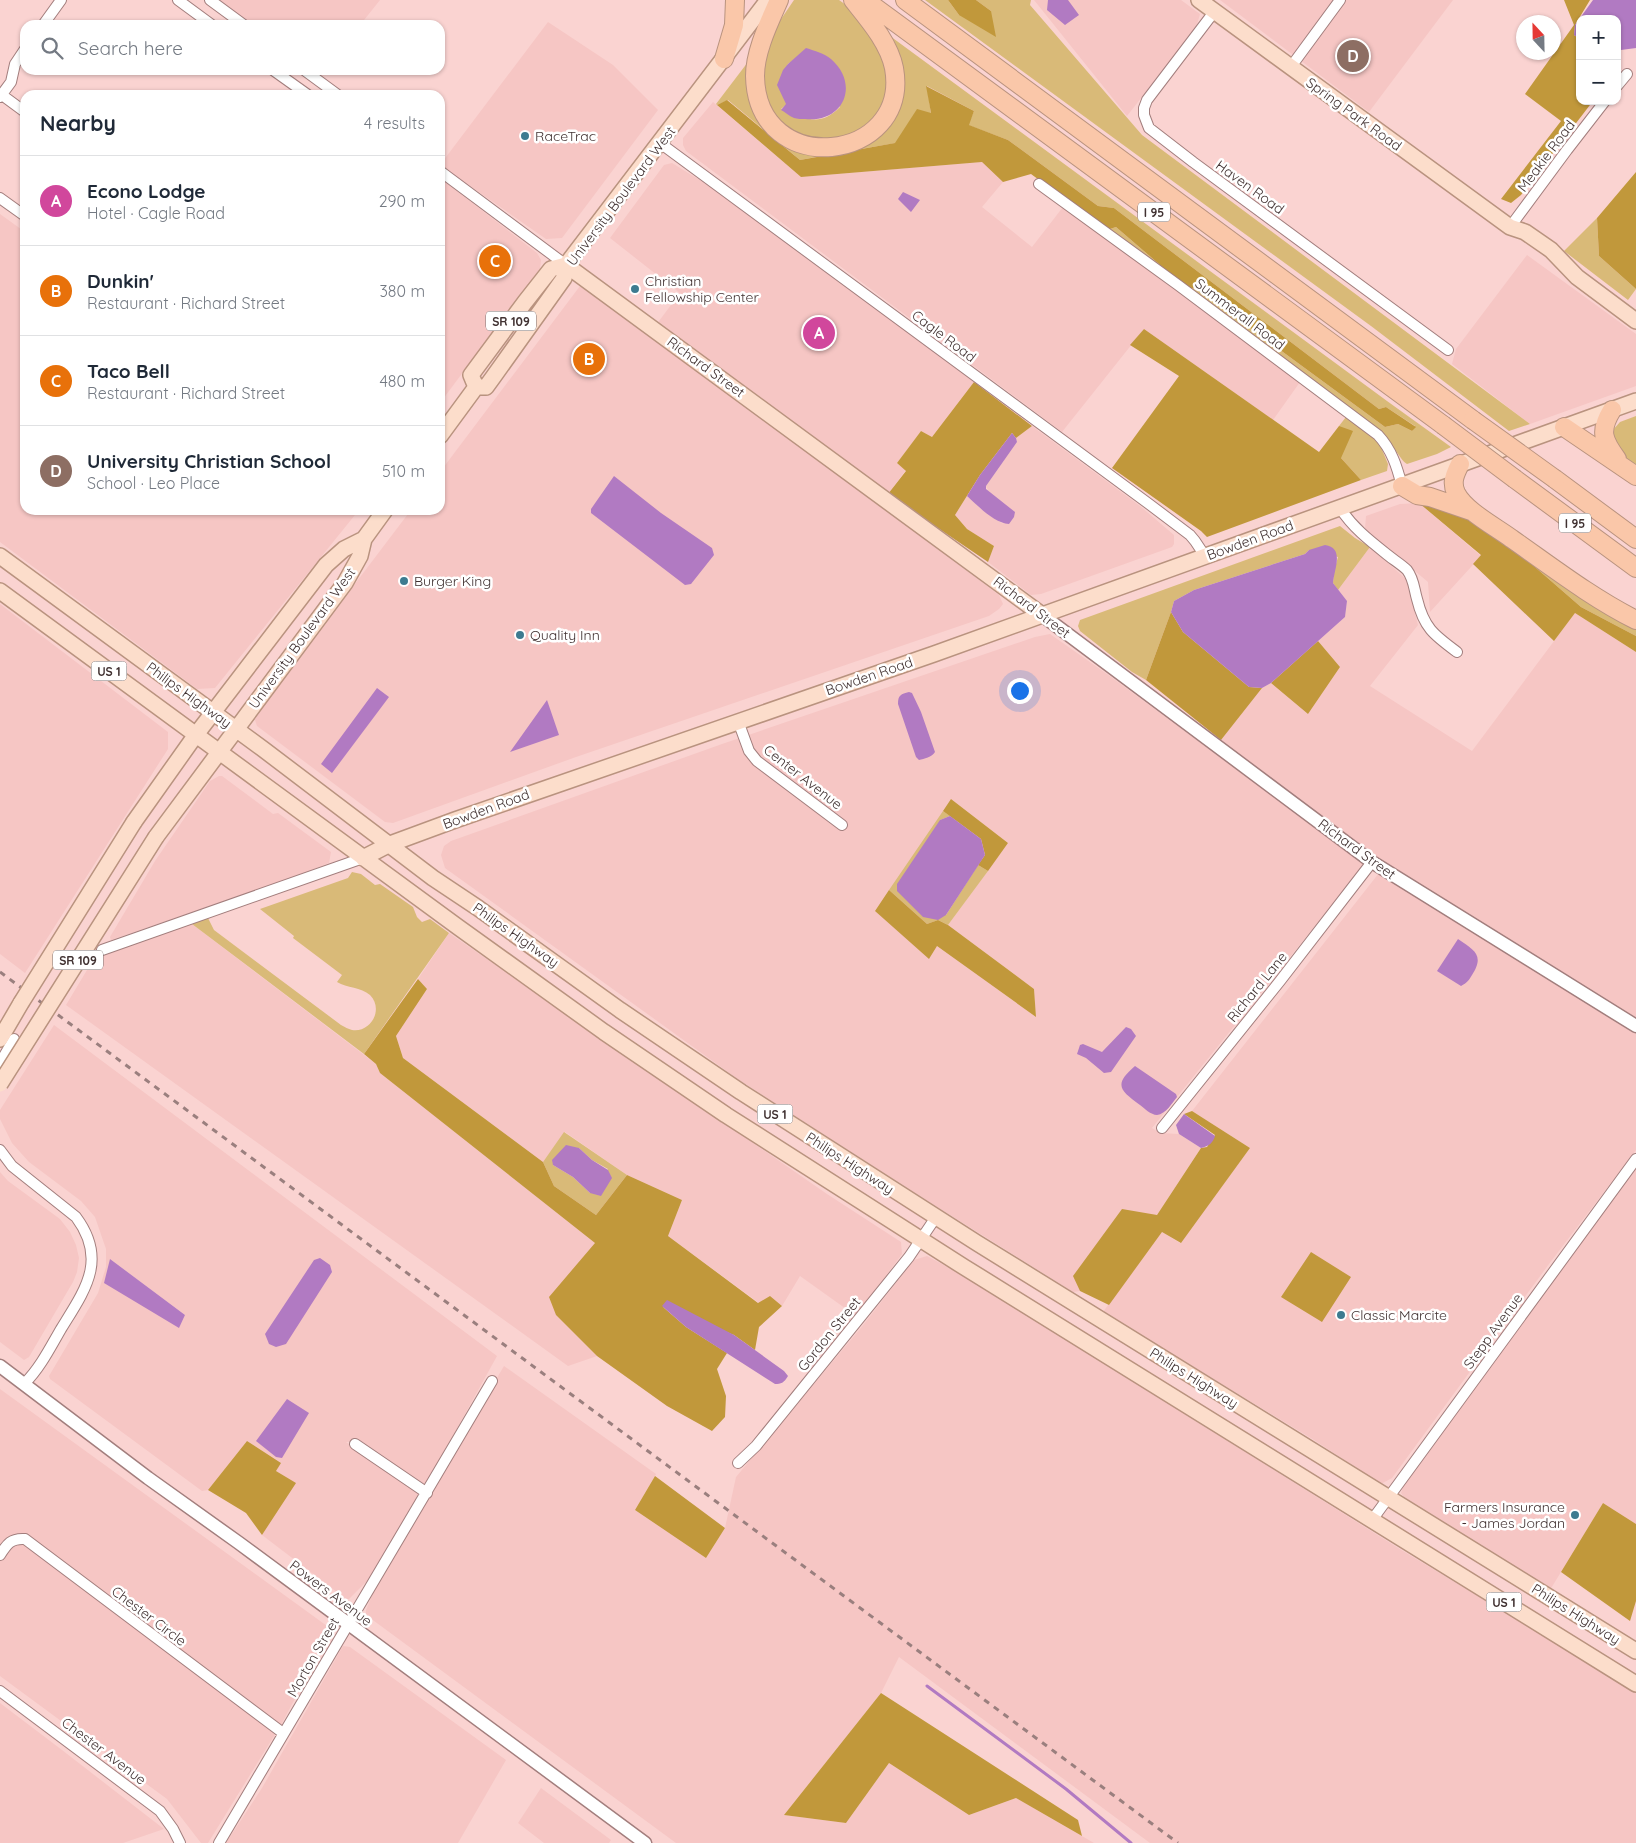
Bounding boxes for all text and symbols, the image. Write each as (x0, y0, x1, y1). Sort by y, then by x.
north arrow (1516, 15, 1561, 60)
map controls (1576, 15, 1621, 105)
button: + (1576, 15, 1621, 60)
search box (20, 20, 445, 75)
icon: search (38, 34, 66, 62)
text: Search here (78, 36, 183, 60)
pin: D (1337, 37, 1369, 75)
button: − (1576, 60, 1621, 105)
street label: Spring Park Road (1303, 73, 1405, 155)
text: Nearby (40, 110, 116, 136)
text: 4 results (364, 113, 425, 133)
street label: Meakie Road (1513, 117, 1579, 195)
street label: University Boulevard West (563, 122, 679, 269)
place label: RaceTrac (535, 127, 596, 145)
marker: RaceTrac (519, 130, 531, 142)
street label: Haven Road (1212, 156, 1288, 218)
text: Econo Lodge (87, 179, 205, 203)
text: A (51, 191, 61, 211)
text: 290 m (379, 191, 425, 211)
road number: I 95 (1138, 202, 1170, 222)
text: Hotel · Cagle Road (87, 203, 225, 223)
pin: C (479, 242, 511, 280)
text: Dunkin' (87, 269, 154, 293)
place label: Christian Fellowship Center (645, 272, 759, 306)
street label: Summerall Road (1191, 274, 1289, 354)
text: B (51, 281, 61, 301)
text: 380 m (379, 281, 425, 301)
marker: Christian Fellowship Center (629, 283, 641, 295)
text: Restaurant · Richard Street (87, 293, 285, 313)
street label: Cagle Road (908, 306, 980, 366)
road number: SR 109 (486, 312, 536, 331)
pin: A (803, 314, 835, 352)
street label: Richard Street (664, 333, 749, 401)
pin: B (573, 340, 605, 378)
text: Taco Bell (87, 359, 170, 383)
text: C (51, 371, 61, 391)
text: 480 m (379, 371, 425, 391)
text: Restaurant · Richard Street (87, 383, 285, 403)
text: University Christian School (87, 449, 331, 473)
text: D (50, 461, 62, 481)
text: 510 m (382, 461, 425, 481)
text: School · Leo Place (87, 473, 220, 493)
road number: I 95 (1559, 514, 1591, 532)
street label: Bowden Road (1204, 516, 1296, 564)
street label: University Boulevard West (245, 564, 359, 712)
place label: Burger King (414, 572, 491, 590)
street label: Richard Street (990, 572, 1074, 642)
marker: Burger King (398, 575, 410, 587)
place label: Quality Inn (530, 626, 600, 644)
marker: Quality Inn (514, 629, 526, 641)
street label: Bowden Road (823, 653, 915, 699)
street label: Philips Highway (143, 658, 235, 732)
road number: US 1 (92, 661, 126, 680)
your location (1007, 678, 1033, 704)
street label: Center Avenue (760, 741, 846, 813)
street label: Bowden Road (440, 785, 532, 833)
street label: Richard Street (1315, 815, 1400, 883)
street label: Philips Highway (469, 899, 563, 971)
street label: Richard Lane (1223, 948, 1291, 1026)
road number: SR 109 (53, 950, 103, 970)
road number: US 1 (758, 1104, 792, 1124)
street label: Philips Highway (803, 1128, 897, 1198)
street label: Stepp Avenue (1460, 1290, 1527, 1372)
street label: Gordon Street (794, 1293, 865, 1375)
place label: Classic Marcite (1351, 1306, 1447, 1324)
marker: Classic Marcite (1335, 1309, 1347, 1321)
street label: Philips Highway (1146, 1344, 1242, 1412)
place label: Farmers Insurance - James Jordan (1444, 1498, 1565, 1532)
marker: Farmers Insurance - James Jordan (1569, 1509, 1581, 1521)
street label: Powers Avenue (286, 1556, 376, 1630)
street label: Philips Highway (1528, 1580, 1624, 1648)
street label: Chester Circle (108, 1582, 190, 1650)
road number: US 1 (1486, 1592, 1522, 1611)
street label: Morton Street (283, 1614, 343, 1700)
street label: Chester Avenue (58, 1713, 150, 1789)

